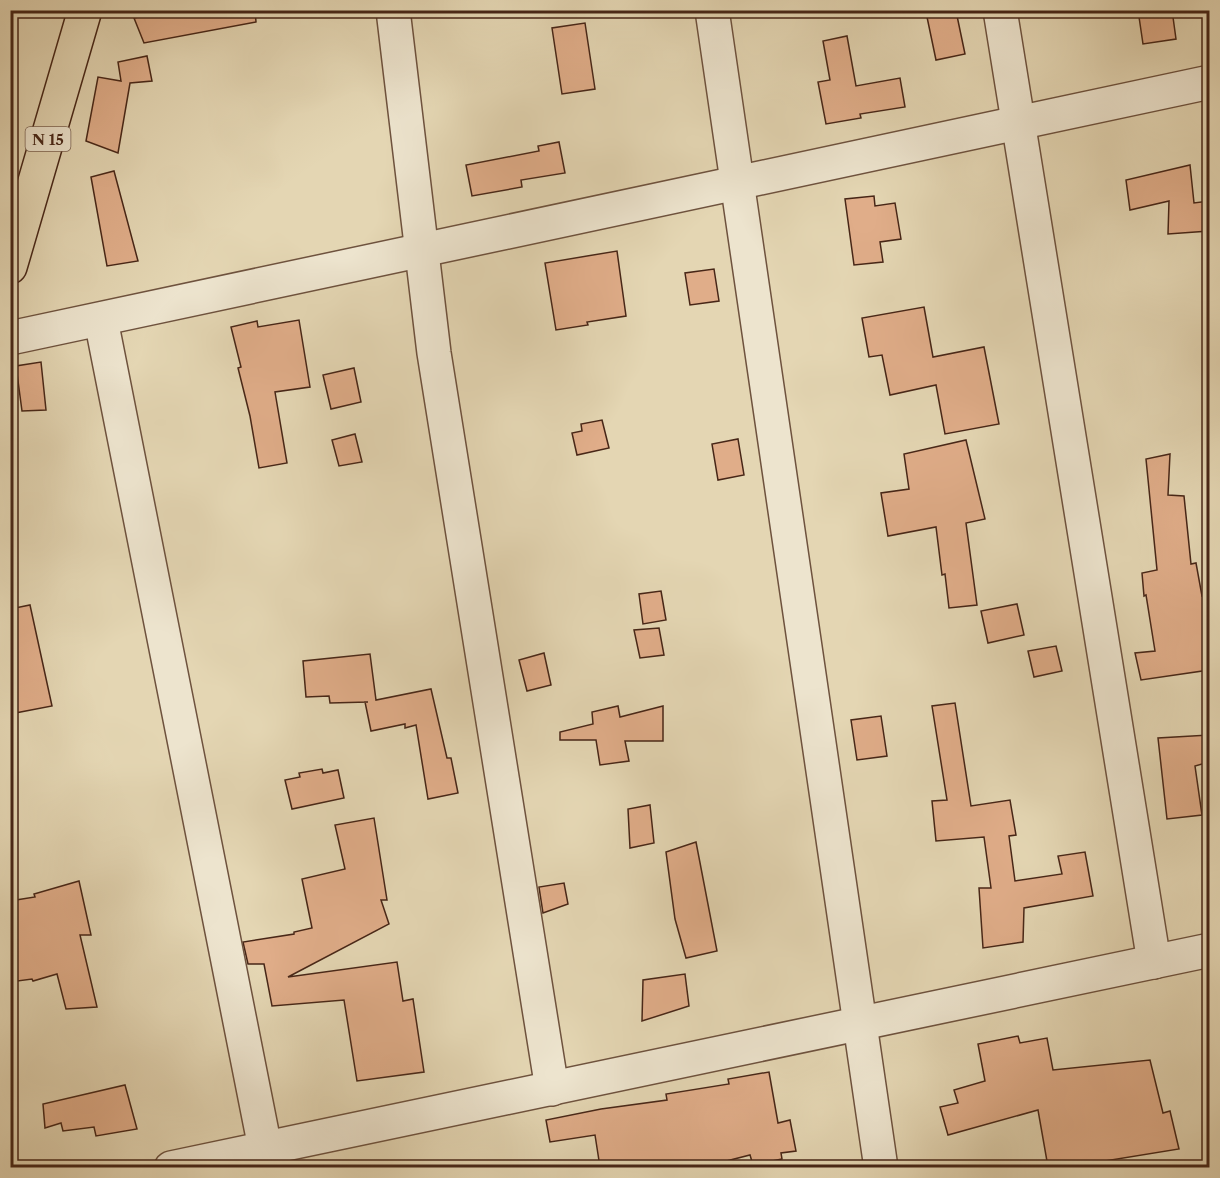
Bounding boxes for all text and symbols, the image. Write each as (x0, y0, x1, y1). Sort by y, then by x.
road number: N 15 (26, 127, 70, 151)

